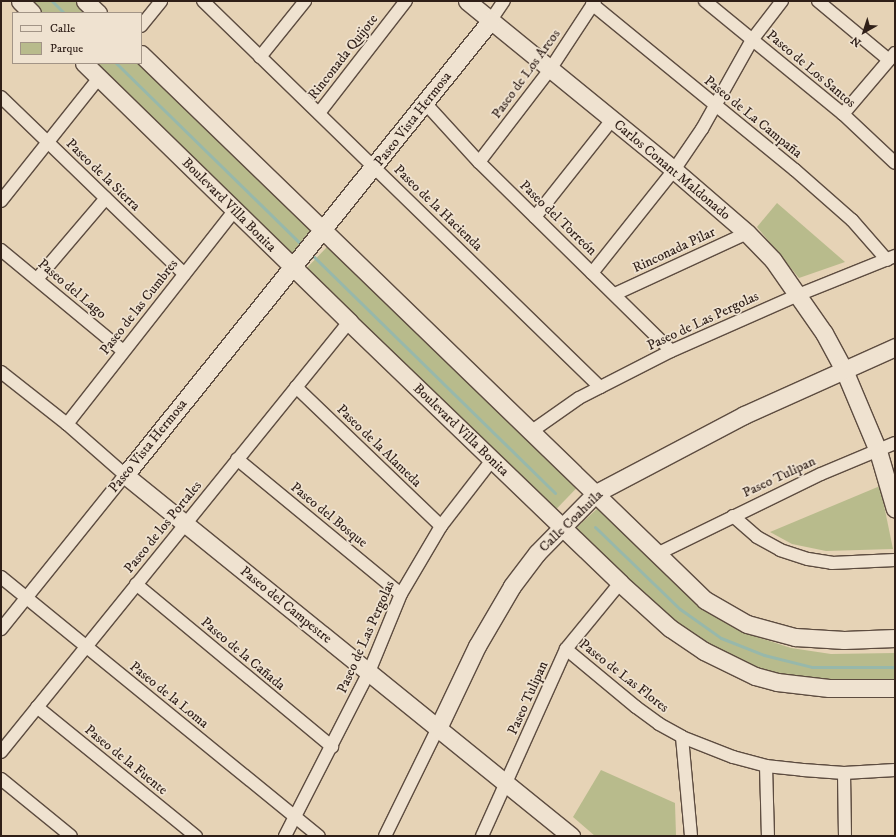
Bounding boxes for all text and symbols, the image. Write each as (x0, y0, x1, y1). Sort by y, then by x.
street label: Rinconada Quijote (305, 11, 381, 103)
legend (12, 12, 142, 64)
north arrow (844, 12, 884, 52)
text: Calle (50, 21, 75, 36)
street label: Paseo de Los Arcos (488, 26, 564, 122)
street label: Paseo de Los Santos (763, 27, 859, 111)
text: N (849, 33, 864, 50)
text: Parque (50, 41, 83, 56)
street label: Paseo Vista Hermosa (371, 68, 455, 170)
street label: Paseo de La Campaña (701, 72, 805, 162)
street label: Carlos Conant Maldonado (610, 116, 734, 224)
street label: Paseo de la Sierra (62, 135, 144, 215)
street label: Boulevard Villa Bonita (178, 154, 280, 256)
street label: Paseo de la Hacienda (390, 161, 486, 255)
street label: Paseo del Torreón (516, 177, 600, 259)
street label: Rinconada Pilar (630, 224, 718, 276)
street label: Paseo del Lago (34, 256, 110, 322)
street label: Paseo de las Cumbres (96, 256, 182, 358)
street label: Paseo de Las Pergolas (645, 288, 761, 354)
street label: Boulevard Villa Bonita (410, 380, 512, 480)
street label: Paseo Vista Hermosa (105, 396, 191, 496)
street label: Paseo de la Alameda (333, 401, 425, 491)
street label: Paseo Tulipan (740, 453, 818, 501)
street label: Paseo de los Portales (121, 478, 205, 576)
street label: Paseo del Bosque (287, 479, 371, 551)
street label: Calle Coahuila (536, 486, 606, 556)
street label: Paseo del Campestre (237, 563, 335, 647)
street label: Paseo de Las Pergolas (334, 578, 398, 696)
street label: Paseo de la Cañada (197, 614, 289, 694)
street label: Paseo de Las Flores (576, 636, 672, 716)
street label: Paseo de la Loma (126, 658, 212, 732)
street label: Paseo Tulipan (504, 659, 552, 737)
street label: Paseo de la Fuente (81, 722, 171, 798)

